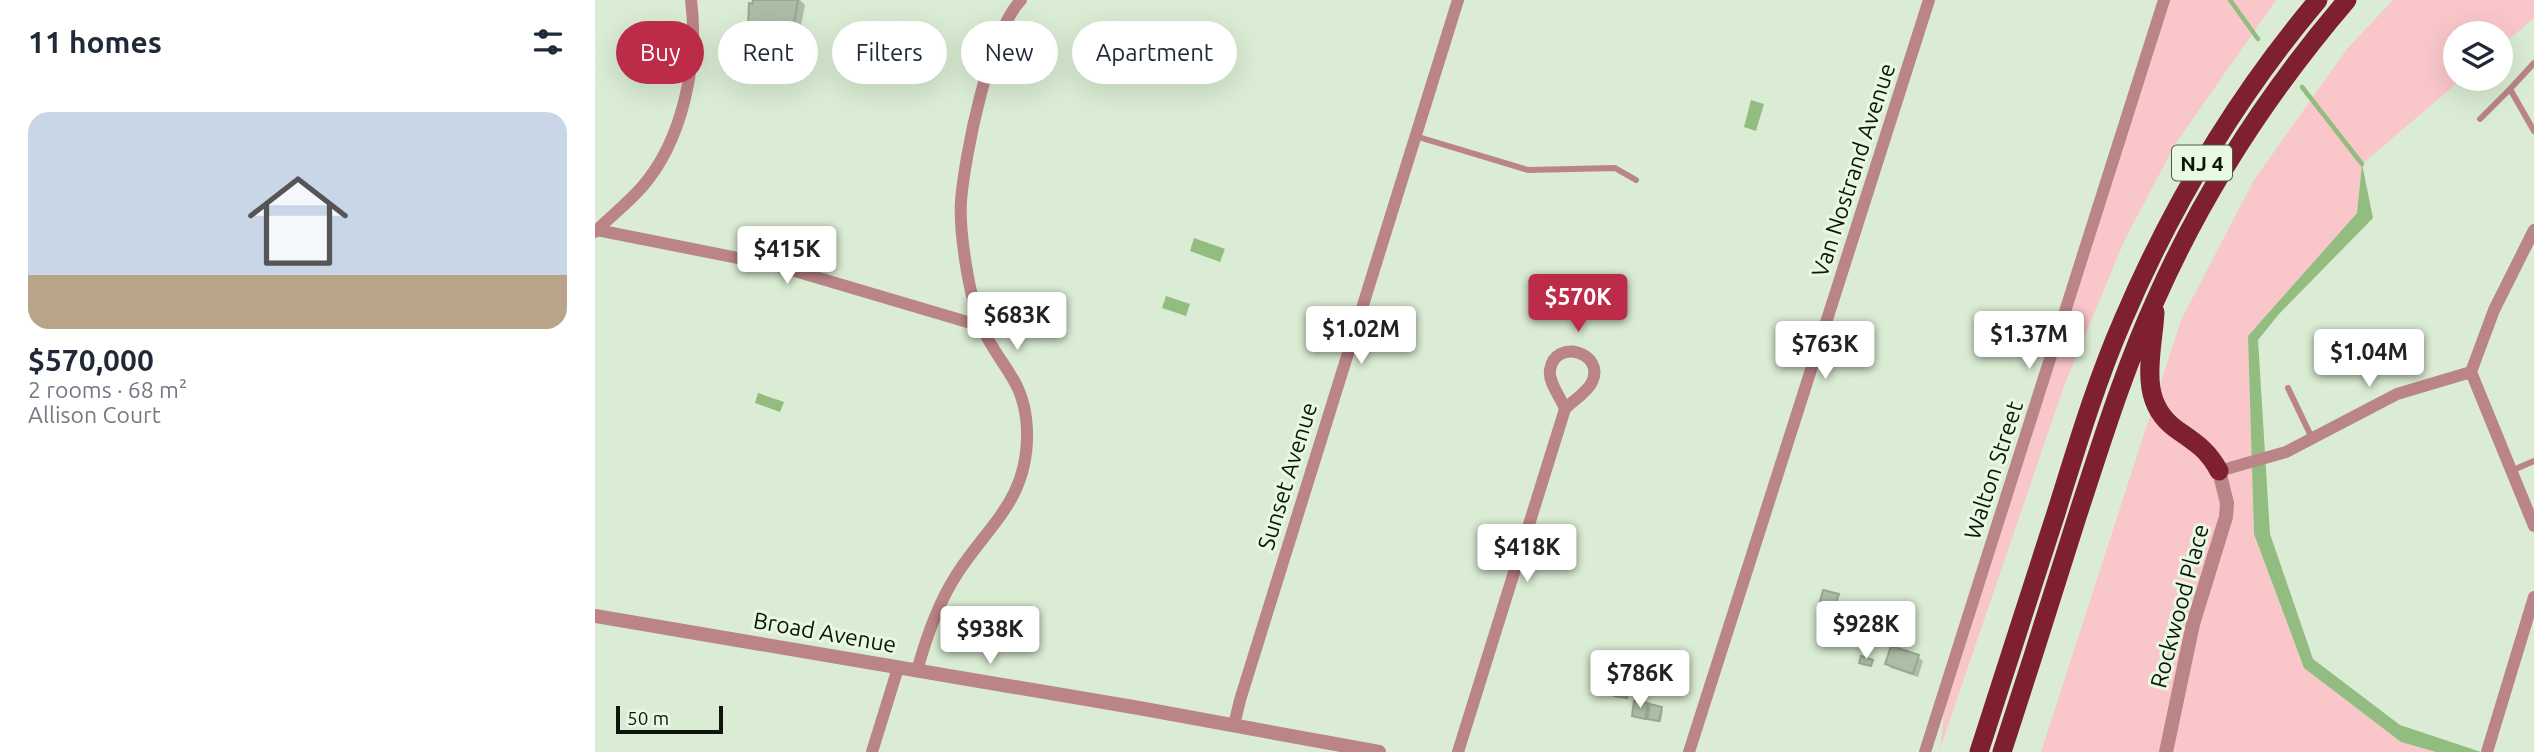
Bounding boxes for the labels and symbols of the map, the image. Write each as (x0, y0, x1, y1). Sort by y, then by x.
street label: Van Nostrand Avenue (1807, 60, 1899, 280)
road number: NJ 4 (2172, 146, 2232, 180)
pin: $415K (738, 226, 836, 286)
pin: $570K (1529, 274, 1627, 334)
pin: $683K (968, 292, 1066, 352)
pin: $1.02M (1304, 306, 1418, 366)
pin: $1.37M (1972, 312, 2086, 371)
pin: $763K (1776, 322, 1874, 381)
pin: $1.04M (2312, 330, 2426, 389)
street label: Walton Street (1959, 398, 2027, 542)
street label: Sunset Avenue (1253, 399, 1321, 553)
street label: Rockwood Place (2145, 521, 2213, 691)
pin: $418K (1478, 524, 1576, 584)
pin: $928K (1817, 602, 1915, 661)
pin: $938K (941, 606, 1039, 666)
street label: Broad Avenue (752, 607, 898, 657)
pin: $786K (1591, 650, 1689, 710)
scale bar (616, 703, 723, 735)

